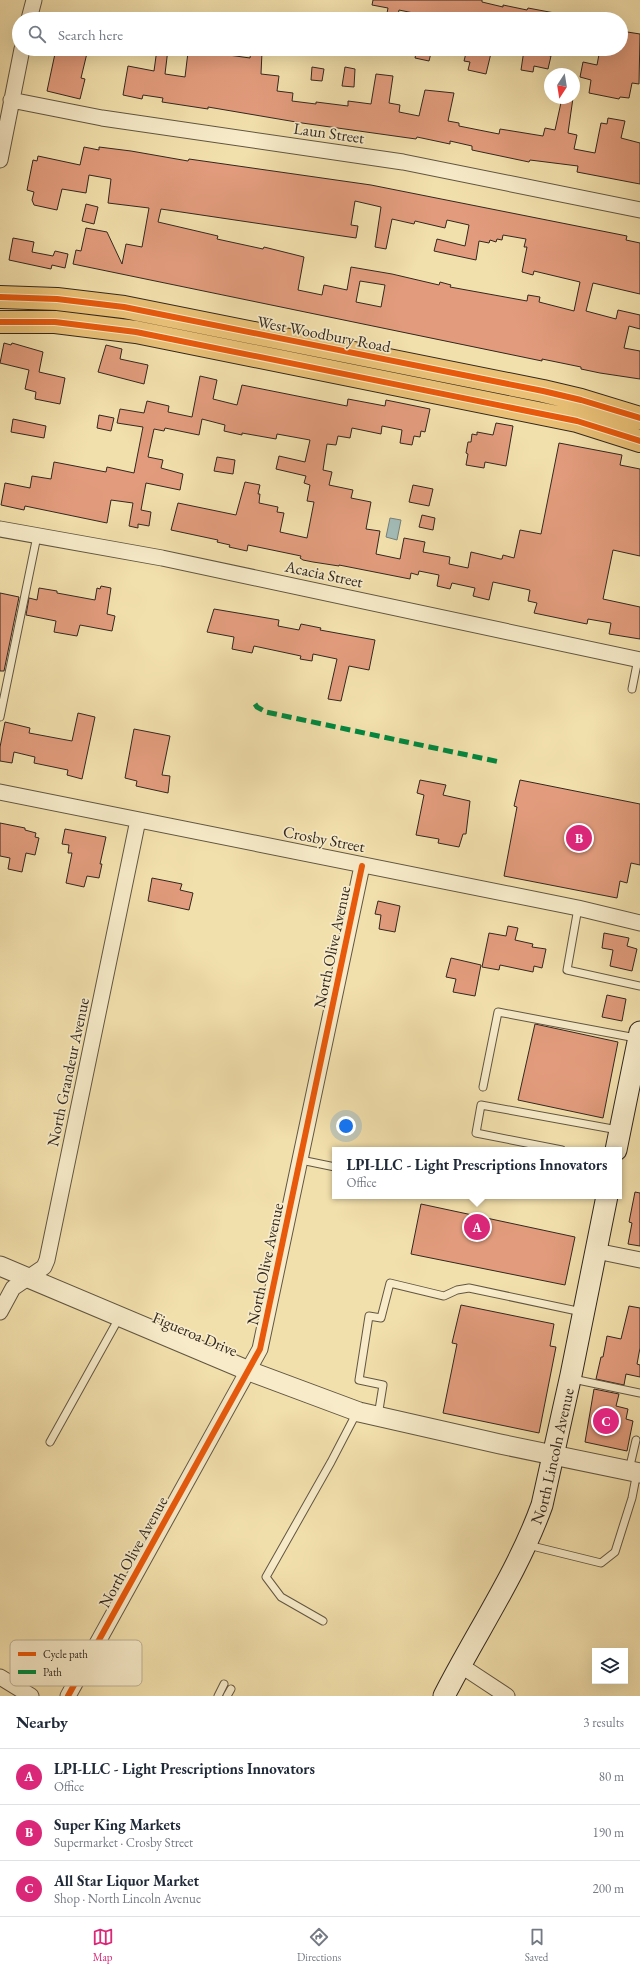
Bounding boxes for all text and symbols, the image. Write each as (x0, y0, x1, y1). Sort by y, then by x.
search box (12, 12, 628, 56)
icon: search (26, 23, 48, 45)
text: Search here (58, 25, 123, 44)
north arrow (544, 68, 580, 104)
street label: Laun Street (292, 118, 366, 148)
street label: West Woodbury Road (256, 311, 393, 357)
street label: Acacia Street (282, 555, 365, 592)
street label: Crosby Street (281, 821, 367, 857)
pin: B (566, 823, 592, 853)
street label: North Olive Avenue (309, 884, 355, 1010)
street label: North Grandeur Avenue (42, 996, 94, 1148)
your location (336, 1116, 356, 1136)
popup (332, 1147, 622, 1199)
text: LPI-LLC - Light Prescriptions Innovators (347, 1155, 607, 1174)
text: Office (347, 1174, 377, 1191)
street label: North Olive Avenue (242, 1201, 288, 1327)
pin: A (464, 1212, 490, 1242)
street label: Figueroa Drive (149, 1307, 241, 1361)
street label: North Lincoln Avenue (525, 1386, 578, 1527)
pin: C (593, 1406, 619, 1436)
street label: North Olive Avenue (94, 1493, 172, 1611)
legend (10, 1640, 142, 1686)
text: Cycle path (43, 1647, 88, 1661)
map controls (592, 1648, 628, 1684)
button: layers (592, 1648, 628, 1684)
text: Path (43, 1665, 62, 1679)
text: Nearby (16, 1711, 68, 1733)
text: 3 results (583, 1714, 624, 1731)
text: LPI-LLC - Light Prescriptions Innovators (54, 1759, 315, 1778)
text: A (24, 1768, 34, 1785)
text: 80 m (599, 1768, 624, 1785)
text: Office (54, 1778, 84, 1795)
text: Super King Markets (54, 1815, 181, 1834)
text: B (25, 1824, 33, 1841)
text: 190 m (593, 1824, 624, 1841)
text: Supermarket · Crosby Street (54, 1834, 193, 1851)
text: All Star Liquor Market (54, 1871, 199, 1890)
text: C (24, 1880, 34, 1897)
text: 200 m (593, 1880, 624, 1897)
text: Shop · North Lincoln Avenue (54, 1890, 201, 1907)
tab: Map (92, 1926, 114, 1964)
tab: Directions (297, 1926, 341, 1964)
tab: Saved (525, 1926, 548, 1964)

